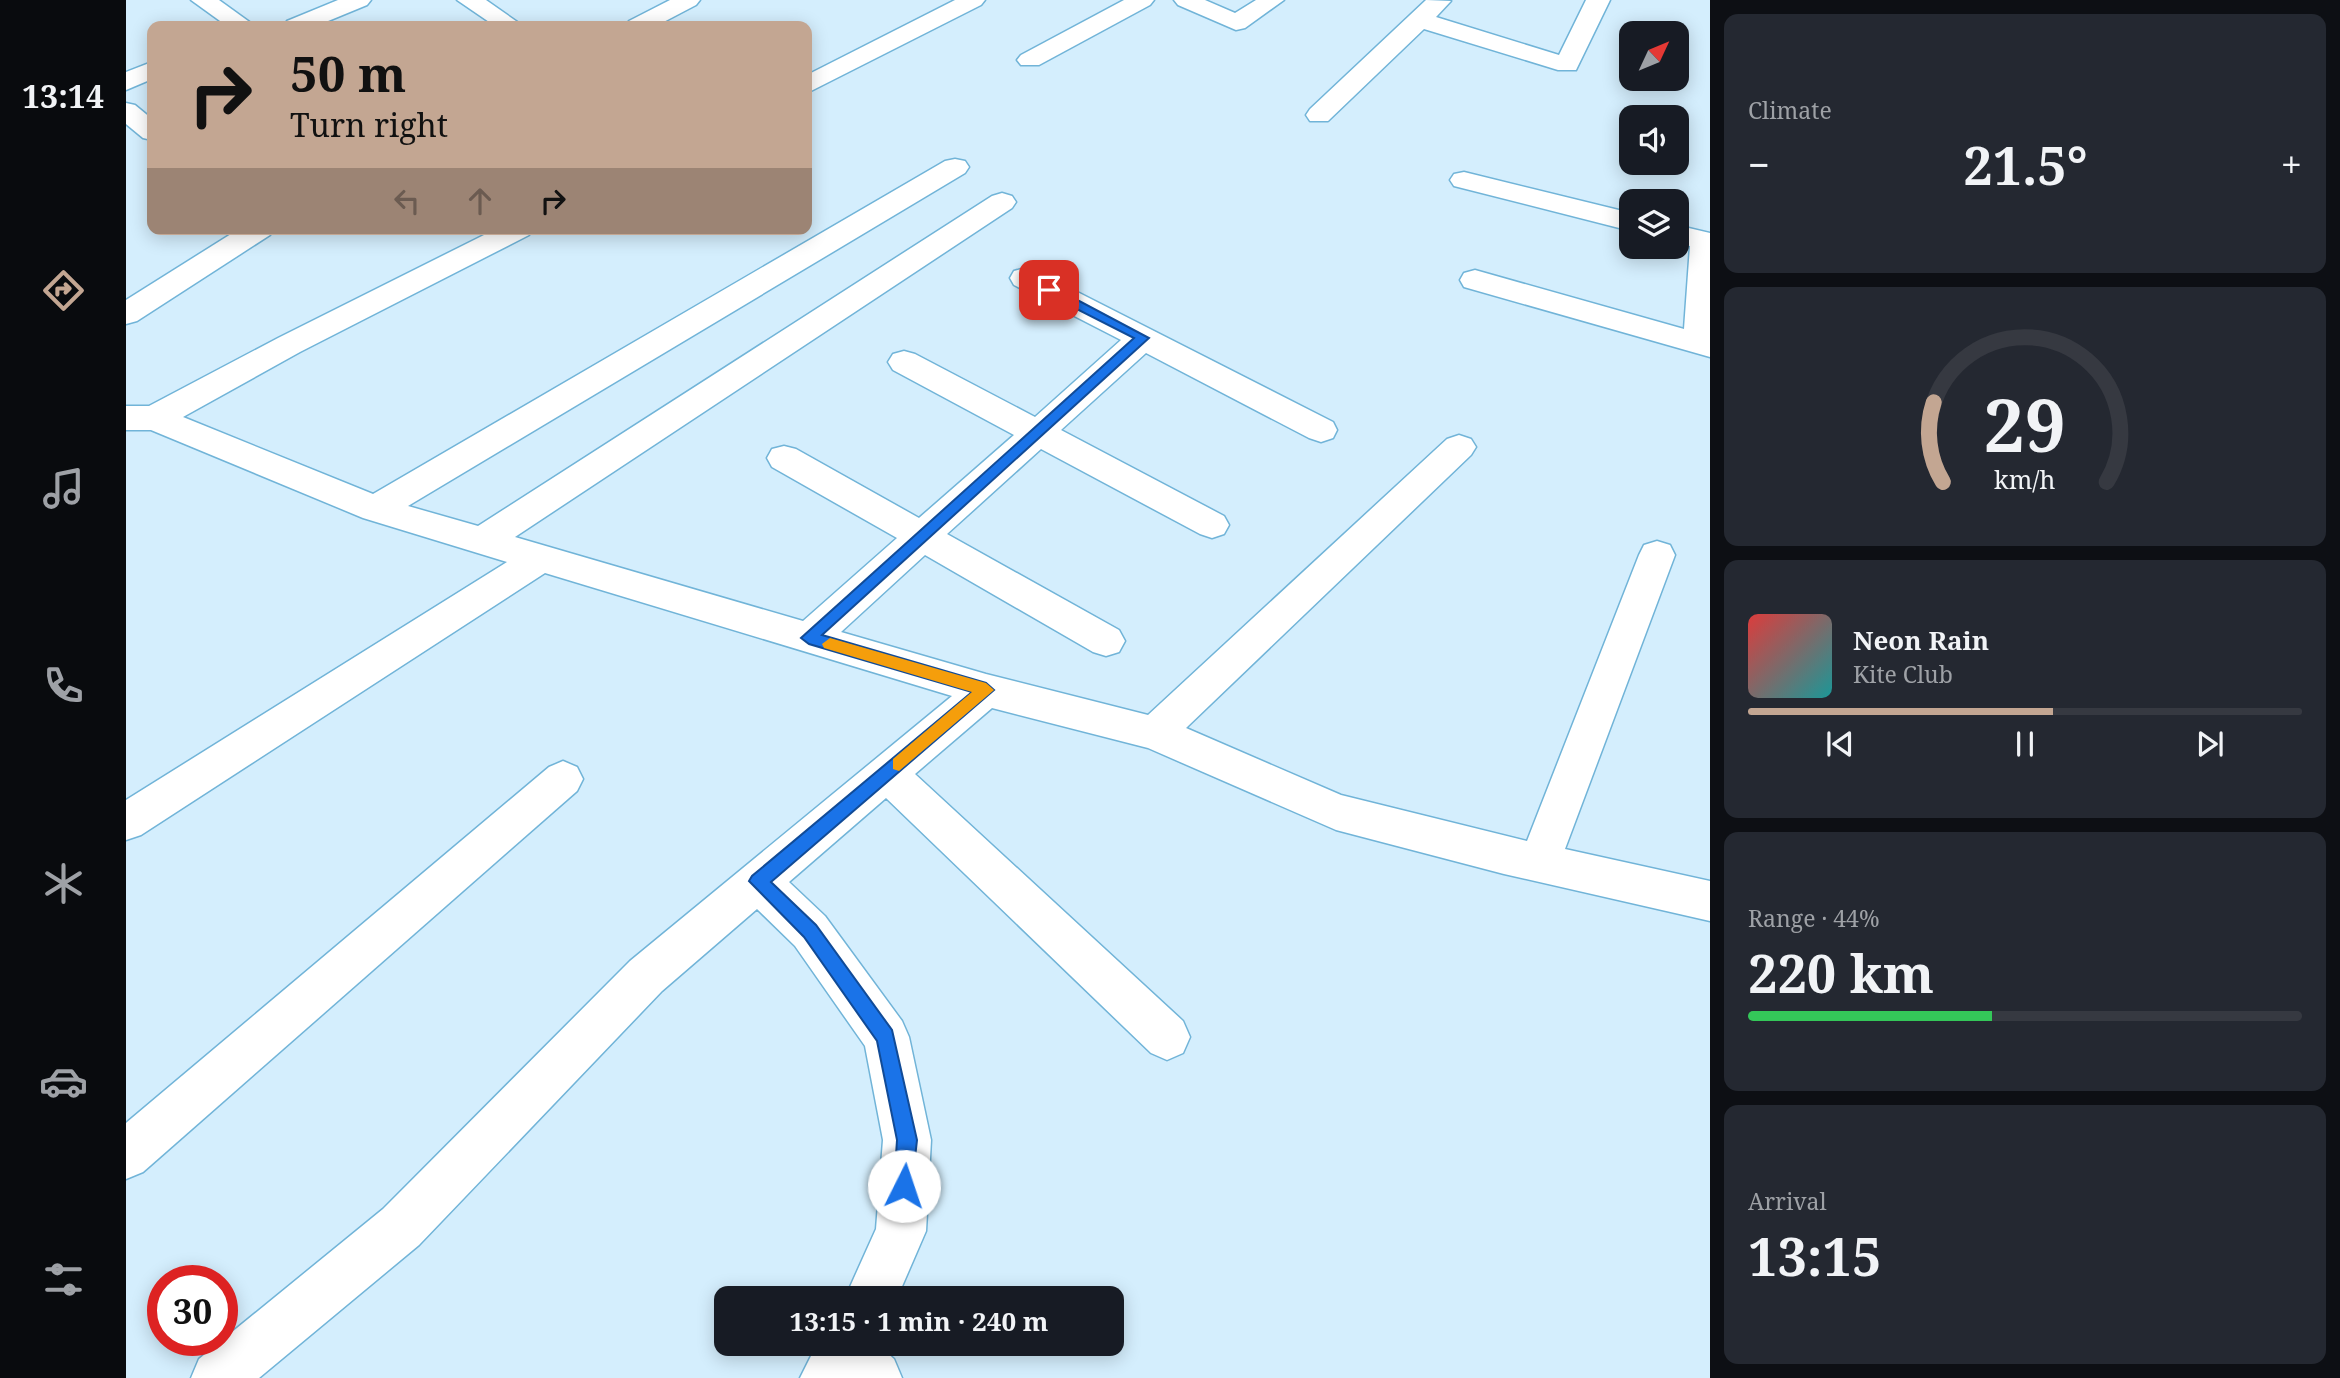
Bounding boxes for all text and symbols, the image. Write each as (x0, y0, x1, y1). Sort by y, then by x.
north arrow (1619, 21, 1689, 91)
map controls (1619, 21, 1689, 259)
text: 50 m (290, 40, 406, 106)
icon: right (175, 49, 266, 140)
text: 13:14 (22, 74, 104, 117)
text: Climate (1748, 94, 1832, 126)
text: Turn right (290, 103, 448, 146)
button: sound (1619, 105, 1689, 175)
text: 21.5° (1963, 129, 2088, 200)
text: − (1748, 138, 1770, 190)
text: + (2281, 138, 2302, 190)
icon: left (388, 182, 426, 220)
icon: ahead (461, 182, 499, 220)
icon: right (534, 182, 572, 220)
button: layers (1619, 189, 1689, 259)
pin (1019, 260, 1079, 320)
icon: directions (39, 266, 88, 315)
icon: arrive (1030, 271, 1068, 309)
text: 29 (1984, 375, 2066, 474)
text: km/h (1994, 462, 2056, 496)
icon: music (39, 464, 88, 513)
text: Neon Rain (1853, 622, 1989, 658)
text: Kite Club (1853, 658, 1953, 690)
icon: phone (39, 661, 88, 710)
icon: previous (1821, 725, 1859, 763)
icon: pause (2006, 725, 2044, 763)
icon: next (2191, 725, 2229, 763)
icon: climate (39, 859, 88, 908)
text: Range · 44% (1748, 902, 1880, 934)
text: 220 km (1748, 937, 1934, 1008)
icon: car (39, 1057, 88, 1106)
position arrow (867, 1149, 941, 1223)
text: Arrival (1748, 1185, 1827, 1217)
text: 13:15 (1748, 1220, 1881, 1291)
icon: filters (39, 1255, 88, 1304)
speed limit sign: 30 (147, 1265, 238, 1356)
text: 13:15 · 1 min · 240 m (789, 1303, 1049, 1339)

